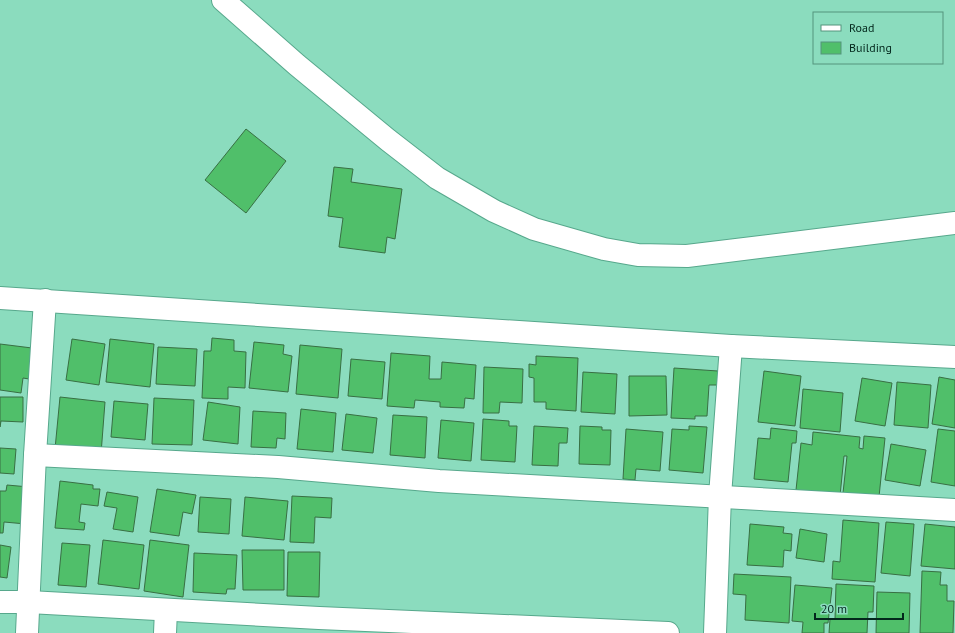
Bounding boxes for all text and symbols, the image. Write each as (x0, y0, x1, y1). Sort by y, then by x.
legend (813, 12, 943, 64)
text: Road (849, 20, 874, 35)
text: Building (849, 40, 892, 55)
scale bar (815, 595, 903, 621)
text: 20 m (821, 601, 847, 616)

